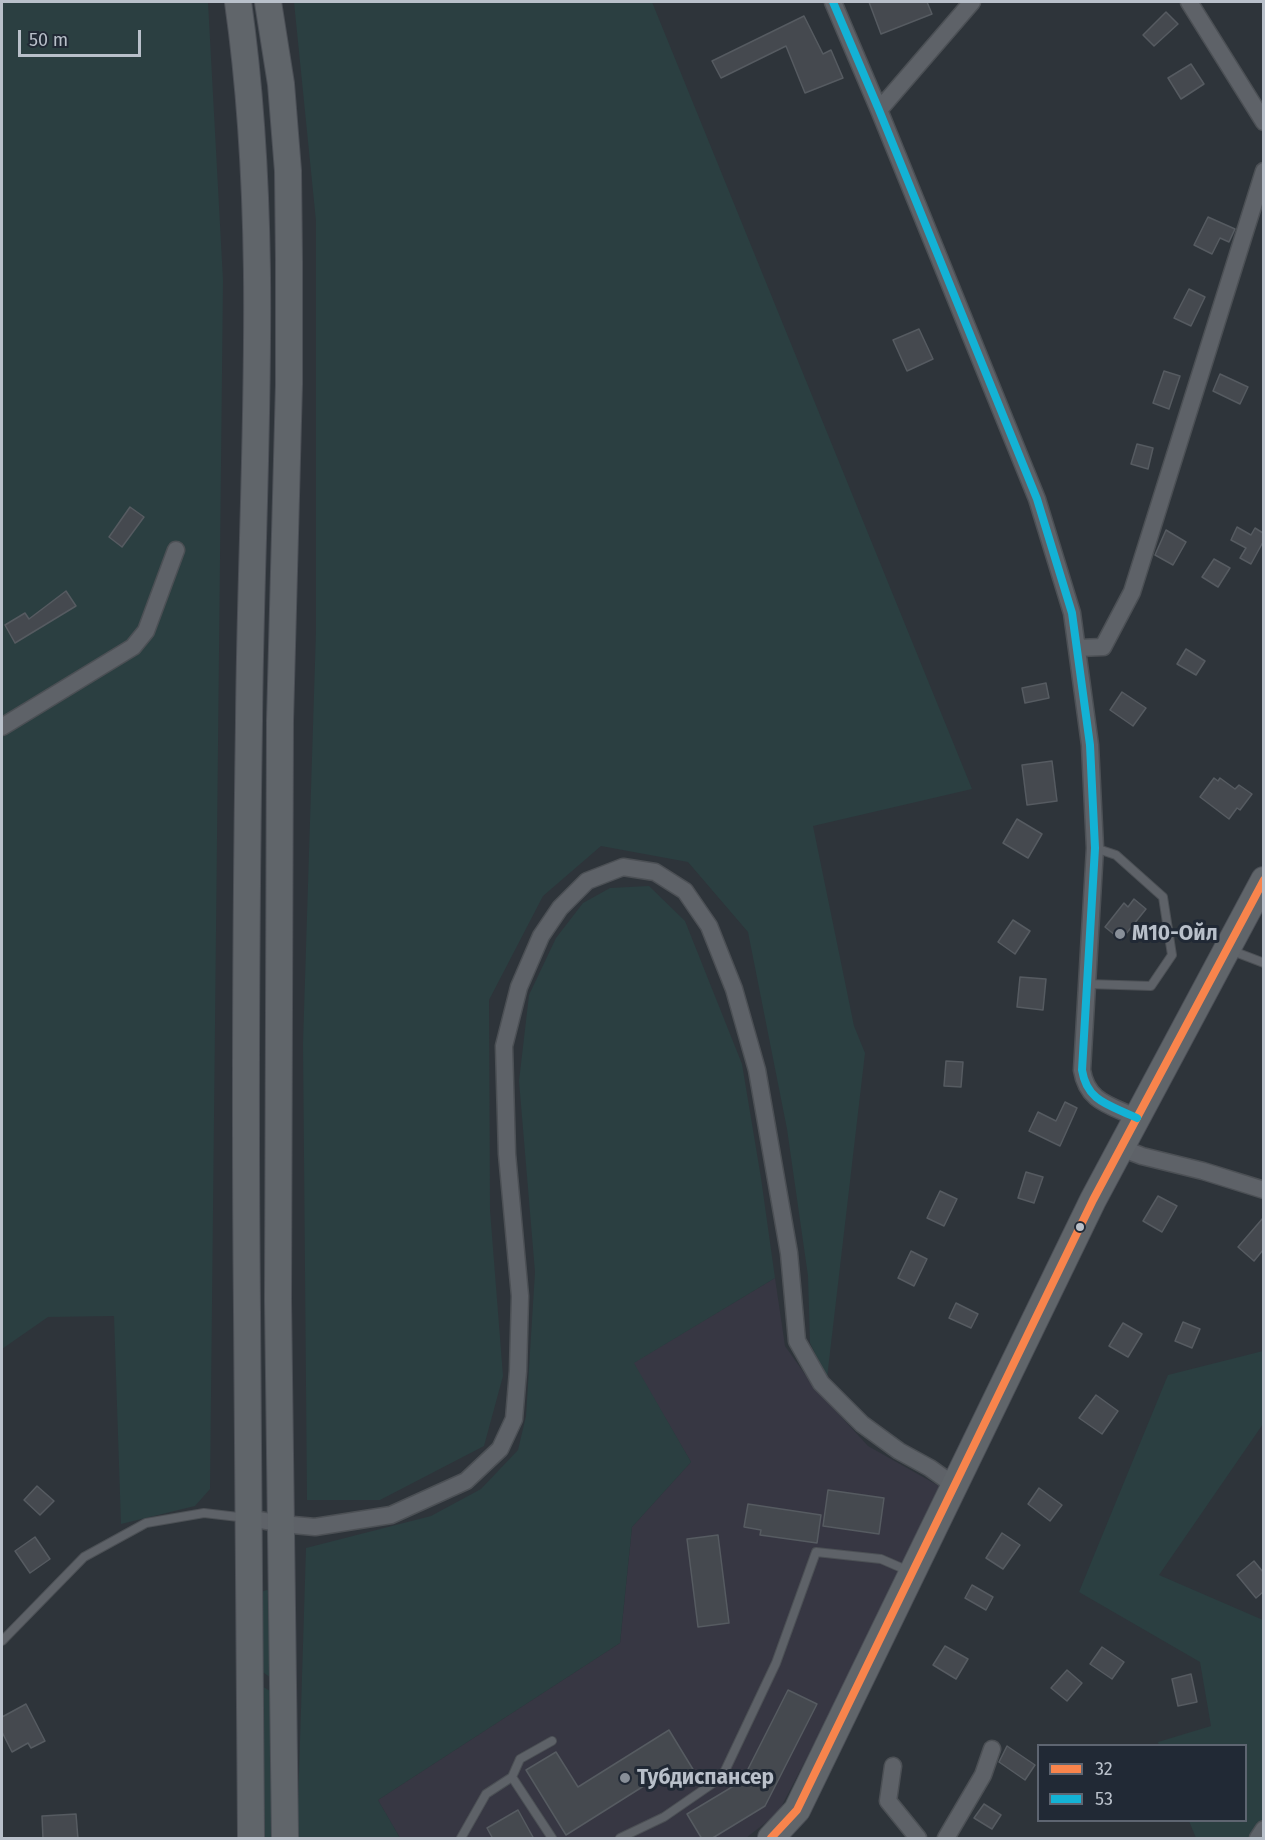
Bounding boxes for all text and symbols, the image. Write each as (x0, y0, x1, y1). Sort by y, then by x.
scale bar (21, 18, 144, 56)
text: 50 m (29, 29, 68, 51)
place label: М10-Ойл (1132, 921, 1218, 947)
marker: М10-Ойл (1113, 927, 1127, 941)
unlabelled marker (1074, 1221, 1086, 1233)
legend (1037, 1744, 1247, 1822)
text: 32 (1095, 1758, 1113, 1780)
place label: Тубдиспансер (637, 1765, 774, 1791)
marker: Тубдиспансер (618, 1771, 632, 1785)
text: 53 (1095, 1788, 1113, 1810)

